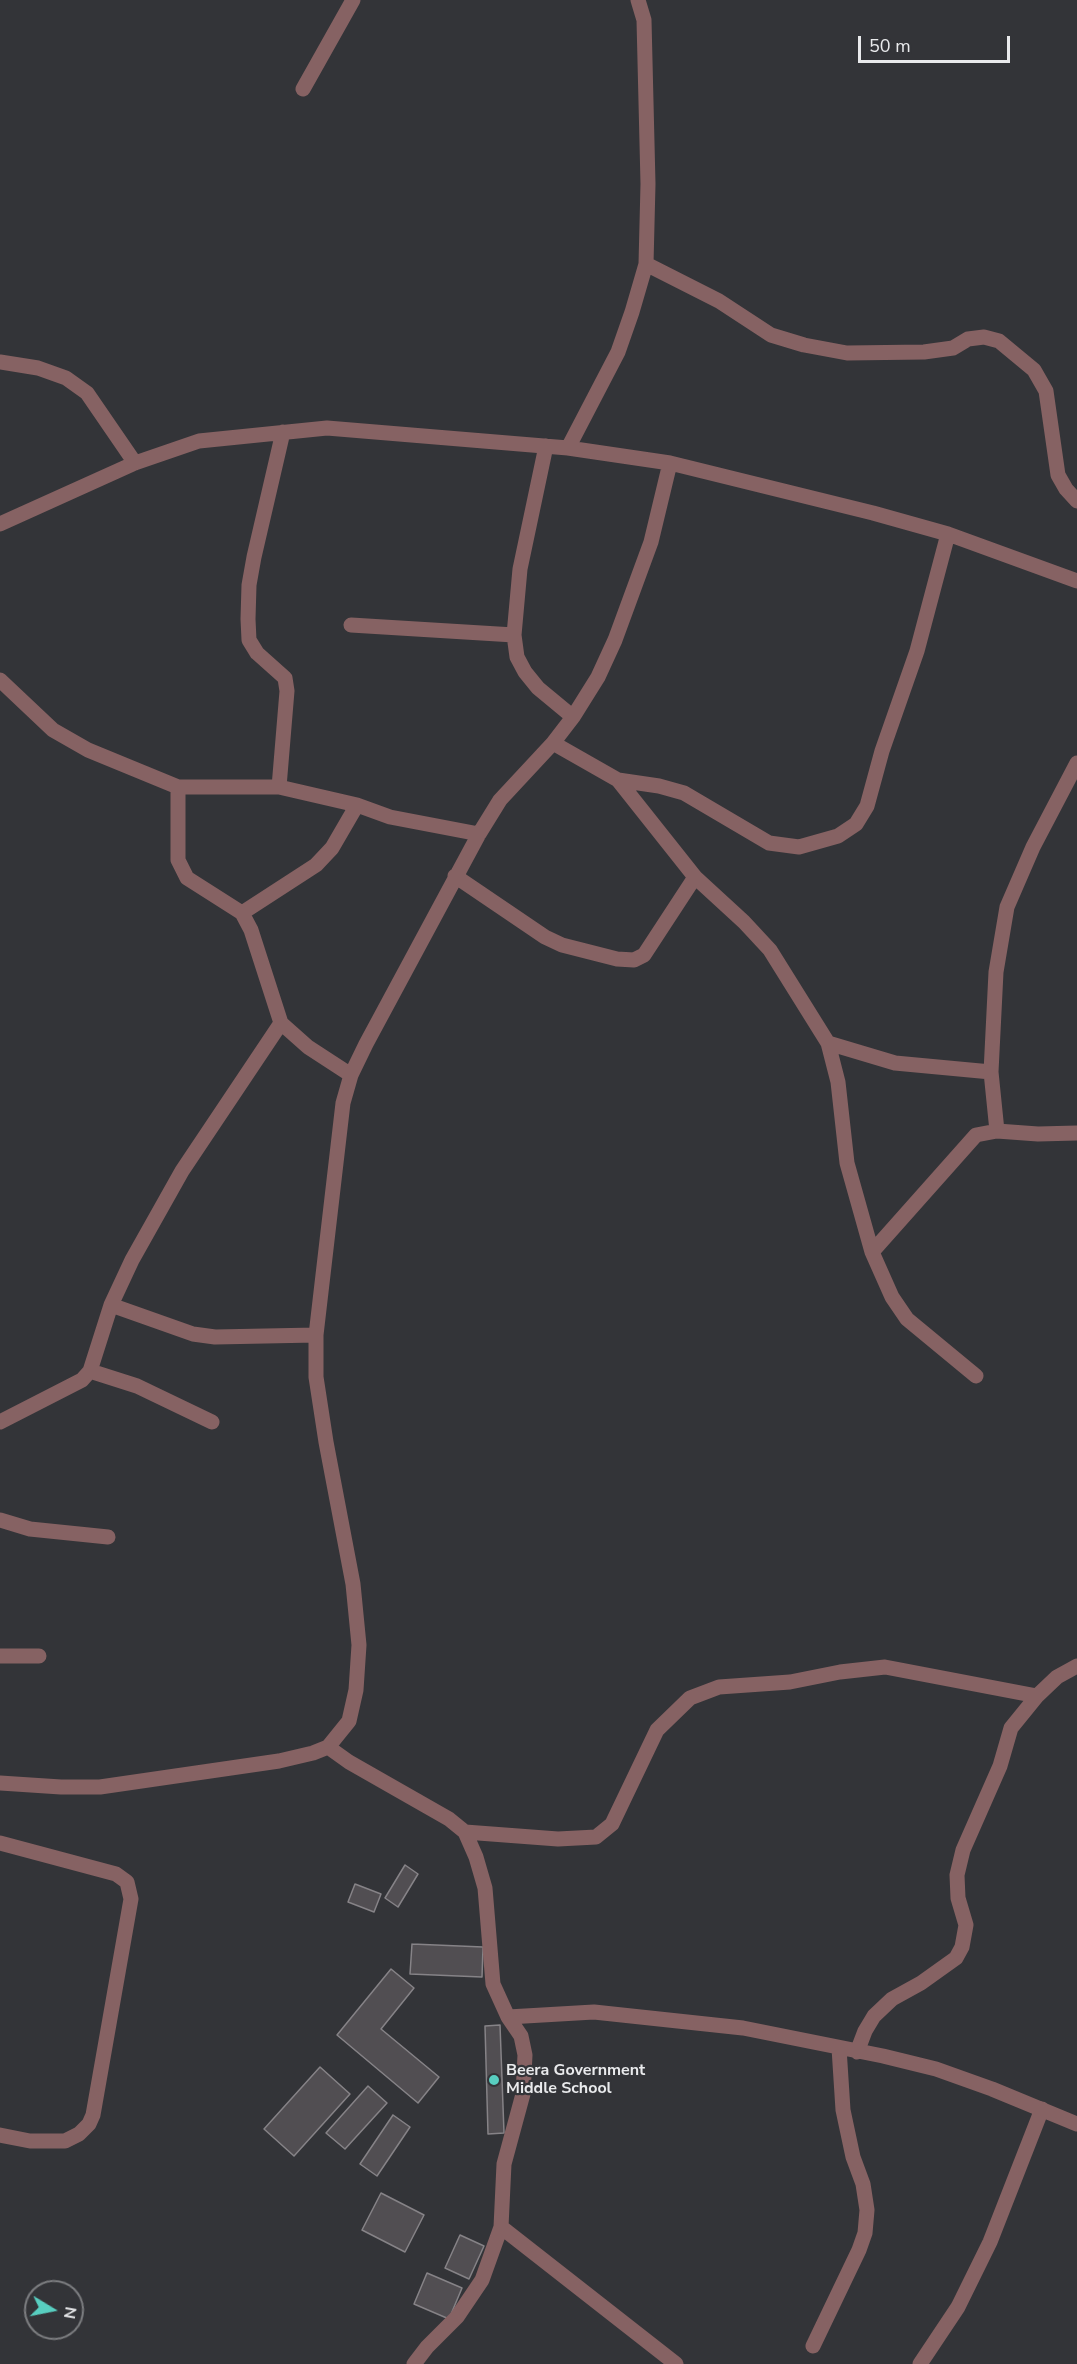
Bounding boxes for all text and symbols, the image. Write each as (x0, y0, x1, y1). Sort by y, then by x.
scale bar (861, 24, 1012, 62)
text: 50 m (869, 34, 911, 58)
place label: Beera Government Middle School (506, 2061, 645, 2099)
marker: Beera Government Middle School (487, 2073, 501, 2087)
north arrow (24, 2280, 84, 2340)
text: N (58, 2305, 82, 2321)

